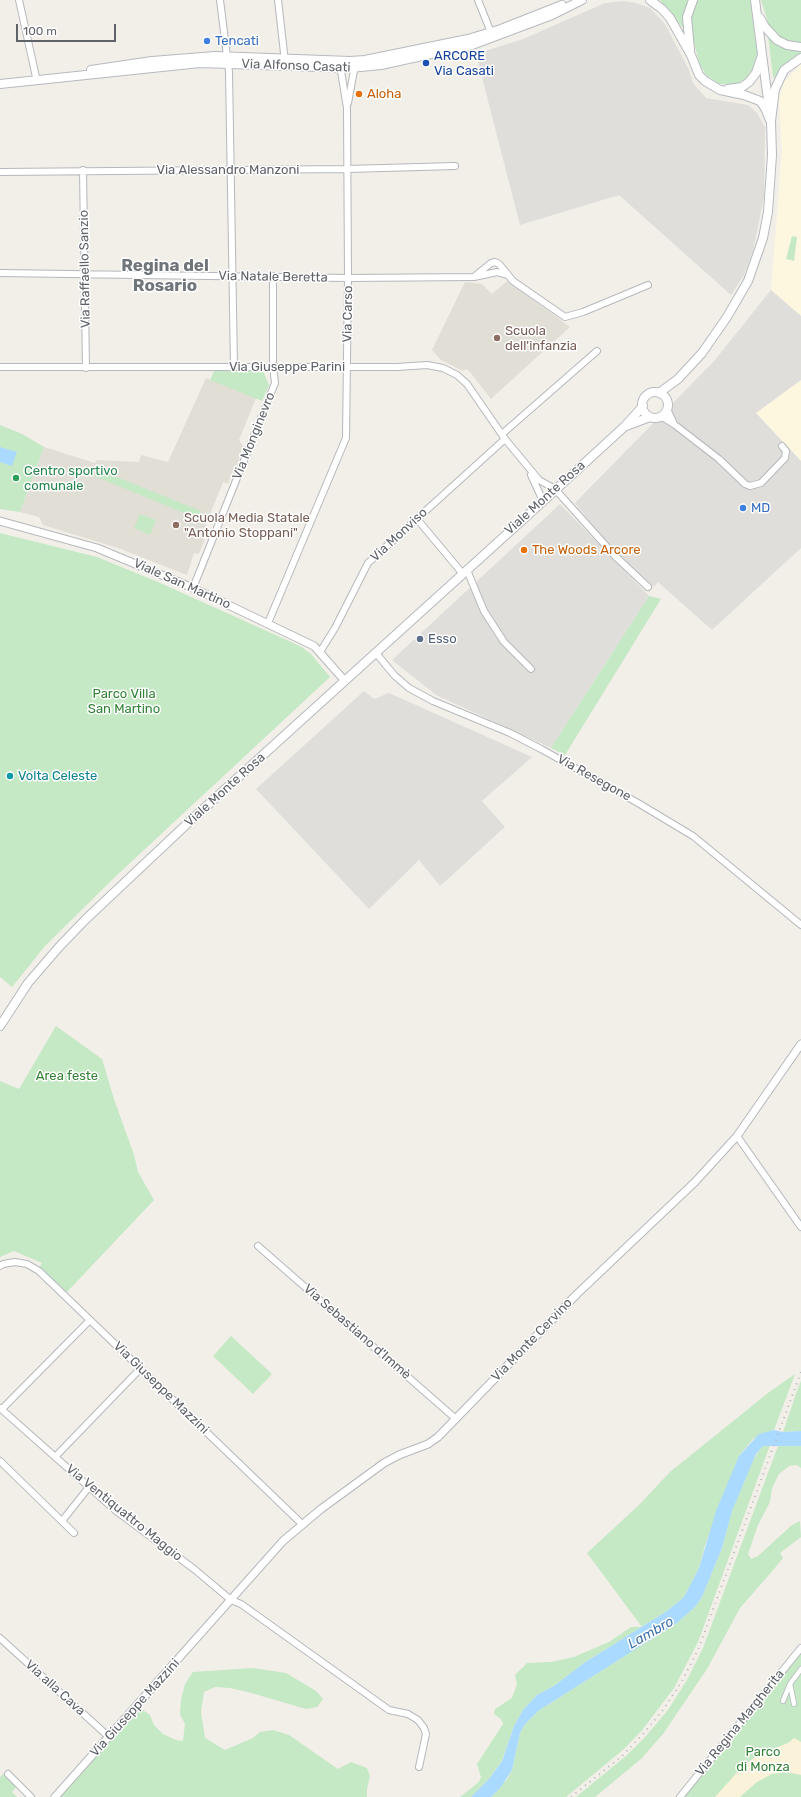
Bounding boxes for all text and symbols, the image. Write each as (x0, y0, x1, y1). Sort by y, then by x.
scale bar (18, 16, 118, 42)
text: 100 m (23, 24, 57, 38)
place label: Tencati (215, 33, 259, 49)
marker: Tencati (202, 36, 212, 46)
place label: ARCORE Via Casati (434, 48, 494, 79)
street label: Via Alfonso Casati (241, 56, 351, 76)
marker: ARCORE Via Casati (421, 58, 431, 68)
place label: Aloha (367, 86, 401, 102)
marker: Aloha (354, 89, 364, 99)
street label: Via Alessandro Manzoni (156, 162, 300, 178)
street label: Via Raffaello Sanzio (76, 210, 94, 328)
district label: Regina del Rosario (121, 256, 209, 296)
street label: Via Natale Beretta (218, 268, 328, 286)
street label: Via Carso (340, 285, 356, 343)
place label: Scuola dell'infanzia (505, 323, 577, 354)
marker: Scuola dell'infanzia (492, 333, 502, 343)
street label: Via Giuseppe Parini (229, 359, 345, 375)
street label: Via Monginevro (229, 390, 279, 482)
street label: Viale Monte Rosa (501, 458, 589, 538)
place label: Centro sportivo comunale (24, 463, 118, 494)
marker: Centro sportivo comunale (11, 473, 21, 483)
place label: MD (751, 500, 770, 516)
marker: MD (738, 503, 748, 513)
street label: Via Monviso (367, 505, 431, 565)
place label: Scuola Media Statale "Antonio Stoppani" (184, 510, 310, 541)
marker: Scuola Media Statale "Antonio Stoppani" (171, 520, 181, 530)
place label: The Woods Arcore (532, 542, 641, 558)
marker: The Woods Arcore (519, 545, 529, 555)
street label: Viale San Martino (131, 556, 233, 612)
place label: Esso (428, 631, 457, 647)
marker: Esso (415, 634, 425, 644)
park label: Parco Villa San Martino (88, 686, 160, 717)
street label: Viale Monte Rosa (181, 750, 269, 830)
street label: Via Resegone (554, 751, 634, 805)
place label: Volta Celeste (18, 768, 97, 784)
marker: Volta Celeste (5, 771, 15, 781)
park label: Area feste (36, 1068, 98, 1084)
street label: Via Sebastiano d'Immè (300, 1281, 414, 1383)
street label: Via Monte Cervino (488, 1295, 576, 1385)
street label: Via Giuseppe Mazzini (110, 1338, 212, 1438)
street label: Via Ventiquattro Maggio (63, 1461, 185, 1565)
water label: Lambro (625, 1613, 677, 1653)
street label: Via Giuseppe Mazzini (87, 1656, 183, 1760)
street label: Via alla Cava (22, 1657, 88, 1719)
street label: Via Regina Margherita (692, 1667, 788, 1779)
park label: Parco di Monza (736, 1744, 790, 1775)

